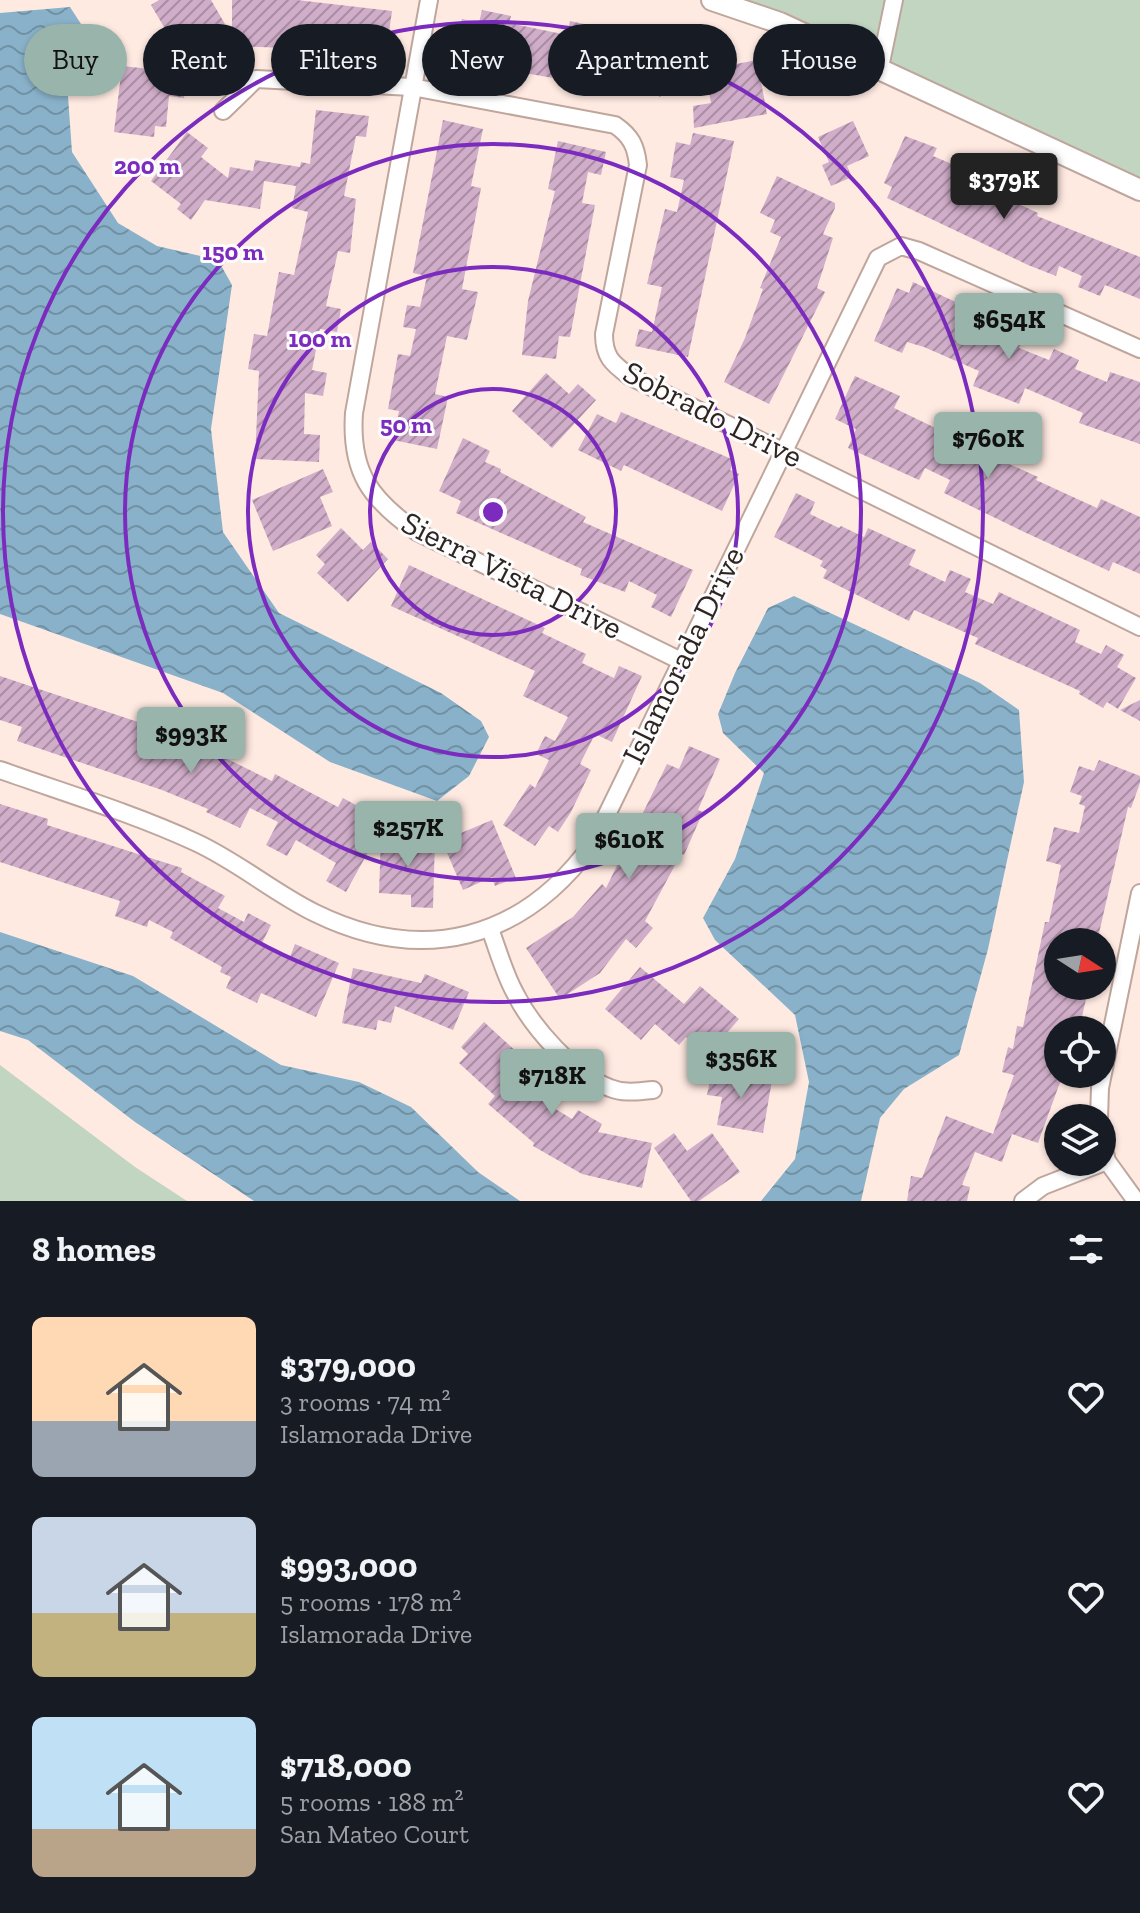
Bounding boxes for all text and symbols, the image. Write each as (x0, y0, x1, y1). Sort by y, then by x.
chip: Buy (24, 24, 127, 96)
chip: Rent (143, 24, 255, 96)
chip: Filters (271, 24, 406, 96)
chip: New (422, 24, 532, 96)
chip: Apartment (548, 24, 737, 96)
chip: House (753, 24, 885, 96)
text: 200 m (114, 151, 180, 180)
pin: $379K (948, 153, 1060, 221)
text: $379K (969, 163, 1039, 195)
text: 150 m (202, 237, 264, 266)
pin: $654K (953, 293, 1065, 361)
text: $654K (973, 303, 1045, 335)
text: 100 m (289, 324, 351, 353)
street label: Sobrado Drive (617, 353, 809, 475)
text: 50 m (380, 410, 432, 439)
pin: $760K (932, 412, 1044, 480)
text: $760K (952, 422, 1024, 454)
centre of rings (479, 498, 507, 526)
street label: Sierra Vista Drive (395, 503, 629, 647)
street label: Islamorada Drive (614, 540, 752, 770)
pin: $993K (135, 707, 247, 775)
text: $993K (155, 717, 227, 749)
pin: $257K (352, 801, 464, 869)
text: $257K (373, 811, 443, 843)
pin: $610K (573, 813, 685, 881)
text: $610K (594, 823, 664, 855)
north arrow (1044, 928, 1116, 1000)
map controls (1044, 928, 1116, 1176)
button: locate (1044, 1016, 1116, 1088)
pin: $356K (685, 1032, 797, 1100)
text: $356K (705, 1042, 777, 1074)
pin: $718K (496, 1049, 608, 1117)
text: $718K (518, 1059, 586, 1091)
button: layers (1044, 1104, 1116, 1176)
icon: filters (1064, 1227, 1108, 1271)
text: 8 homes (32, 1229, 156, 1270)
text: $379,000 (280, 1345, 416, 1386)
icon: home (96, 1349, 192, 1445)
icon: heart (1064, 1375, 1108, 1419)
text: 3 rooms · 74 m² (280, 1386, 451, 1418)
text: Islamorada Drive (280, 1418, 472, 1450)
text: $993,000 (280, 1545, 418, 1586)
icon: home (96, 1549, 192, 1645)
icon: heart (1064, 1575, 1108, 1619)
text: 5 rooms · 178 m² (280, 1586, 461, 1618)
text: Islamorada Drive (280, 1618, 472, 1650)
text: $718,000 (280, 1745, 412, 1786)
icon: home (96, 1749, 192, 1845)
icon: heart (1064, 1775, 1108, 1819)
text: 5 rooms · 188 m² (280, 1786, 463, 1818)
text: San Mateo Court (280, 1818, 469, 1850)

